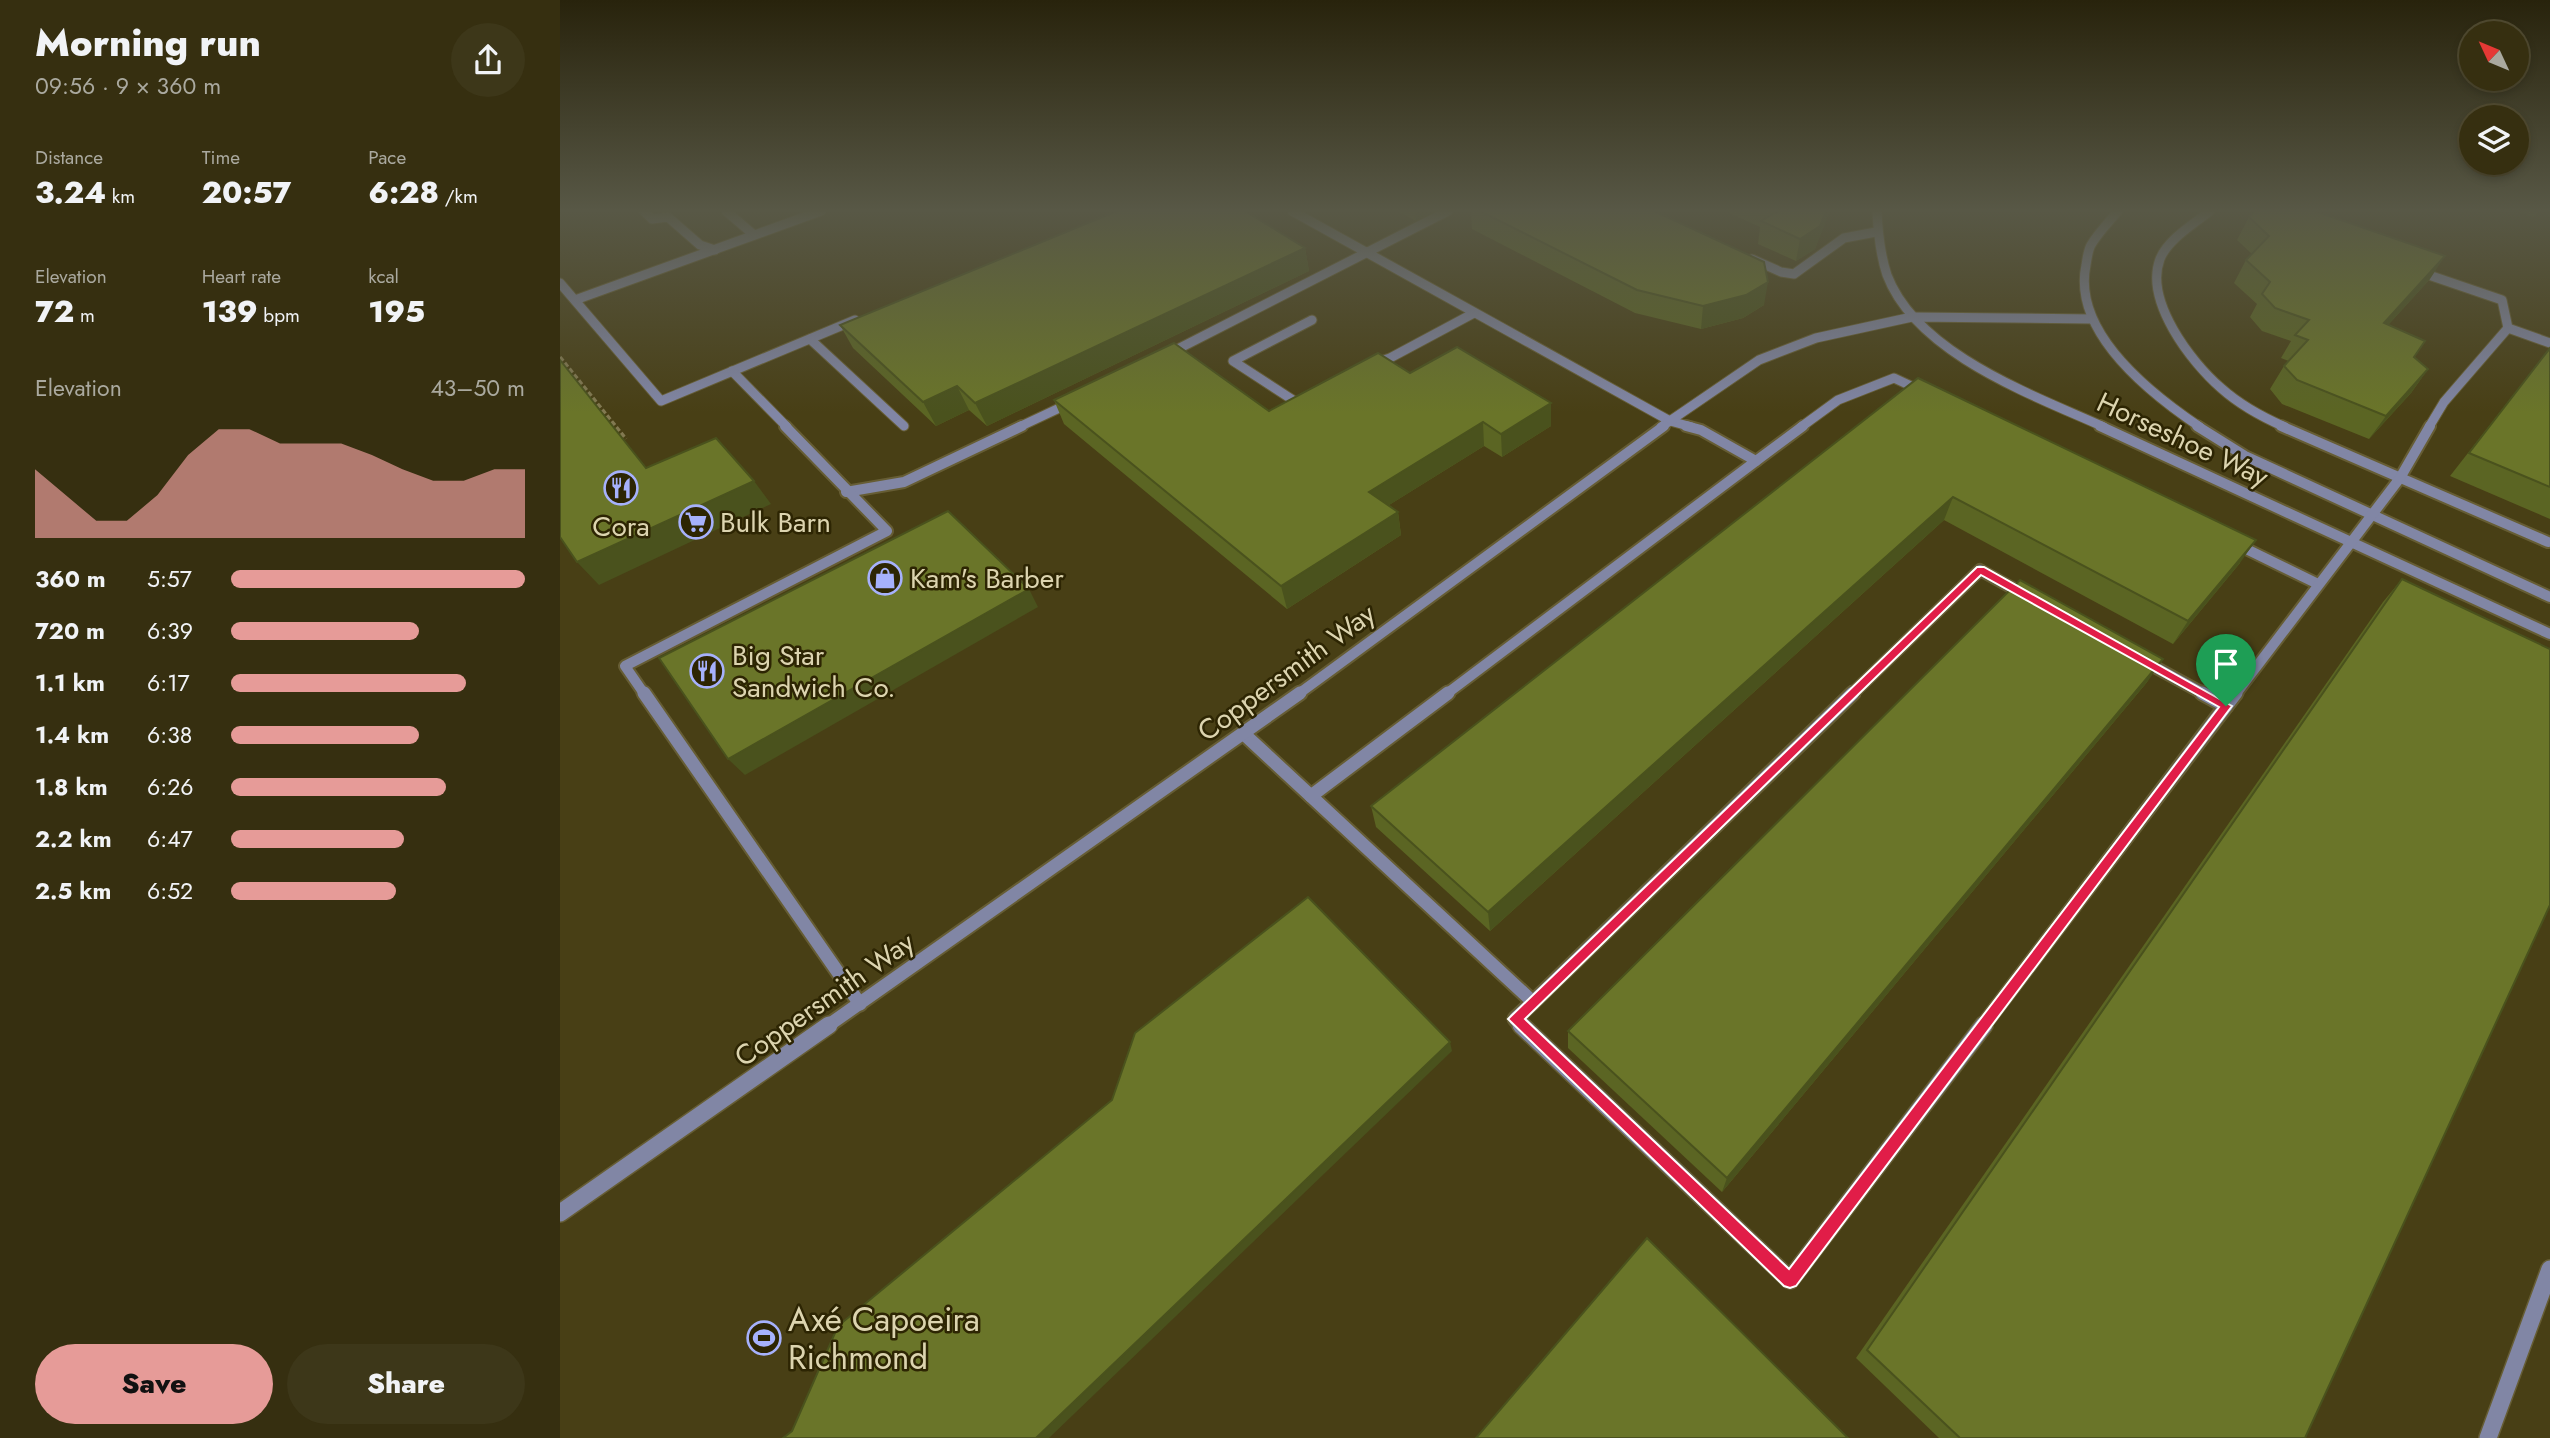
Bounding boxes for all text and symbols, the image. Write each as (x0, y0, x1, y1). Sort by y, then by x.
text: Morning run (35, 15, 261, 70)
north arrow (2459, 21, 2529, 91)
map controls (2459, 21, 2529, 175)
button: share (451, 23, 525, 97)
text: 09:56 · 9 × 360 m (35, 69, 221, 103)
button: layers (2459, 105, 2529, 175)
text: Distance (35, 144, 103, 171)
text: Time (202, 144, 240, 171)
text: Pace (368, 144, 406, 171)
text: 3.24 (35, 171, 106, 214)
text: 20:57 (202, 171, 291, 214)
text: 6:28 (368, 171, 439, 214)
text: km (106, 183, 135, 210)
text: /km (439, 183, 478, 210)
text: Elevation (35, 263, 107, 290)
text: Heart rate (202, 263, 281, 290)
text: kcal (368, 263, 399, 290)
text: 72 (35, 290, 74, 333)
text: 139 (202, 290, 258, 333)
text: 195 (368, 290, 425, 333)
text: m (74, 302, 95, 329)
text: bpm (258, 302, 300, 329)
text: Elevation (35, 371, 122, 405)
text: 43–50 m (430, 371, 525, 405)
street label: Horseshoe Way (2090, 382, 2276, 497)
restaurant icon: Cora (602, 469, 640, 507)
place label: Bulk Barn (720, 502, 831, 543)
supermarket icon: Bulk Barn (677, 503, 715, 541)
place label: Cora (592, 506, 650, 547)
place label: Kam's Barber (910, 558, 1064, 599)
shop icon: Kam's Barber (866, 559, 904, 597)
text: 360 m (35, 562, 106, 596)
text: 5:57 (147, 562, 192, 596)
street label: Coppersmith Way (1189, 593, 1384, 751)
text: 720 m (35, 614, 105, 648)
text: 6:39 (147, 614, 193, 648)
pin (2196, 634, 2256, 706)
place label: Big Star Sandwich Co. (732, 635, 896, 708)
icon: arrive (2207, 645, 2245, 683)
restaurant icon: Big Star Sandwich Co. (688, 652, 726, 690)
text: 1.1 km (35, 666, 105, 700)
text: 6:17 (147, 666, 190, 700)
text: 1.4 km (35, 718, 109, 752)
text: 6:38 (147, 718, 192, 752)
text: 1.8 km (35, 770, 108, 804)
text: 6:26 (147, 770, 193, 804)
text: 2.2 km (35, 822, 112, 856)
text: 6:47 (147, 822, 193, 856)
text: 2.5 km (35, 874, 111, 908)
text: 6:52 (147, 874, 193, 908)
street label: Coppersmith Way (726, 922, 923, 1077)
place label: Axé Capoeira Richmond (788, 1296, 980, 1381)
sports icon: Axé Capoeira Richmond (745, 1319, 783, 1357)
button: Save (35, 1344, 273, 1424)
button: Share (287, 1344, 525, 1424)

